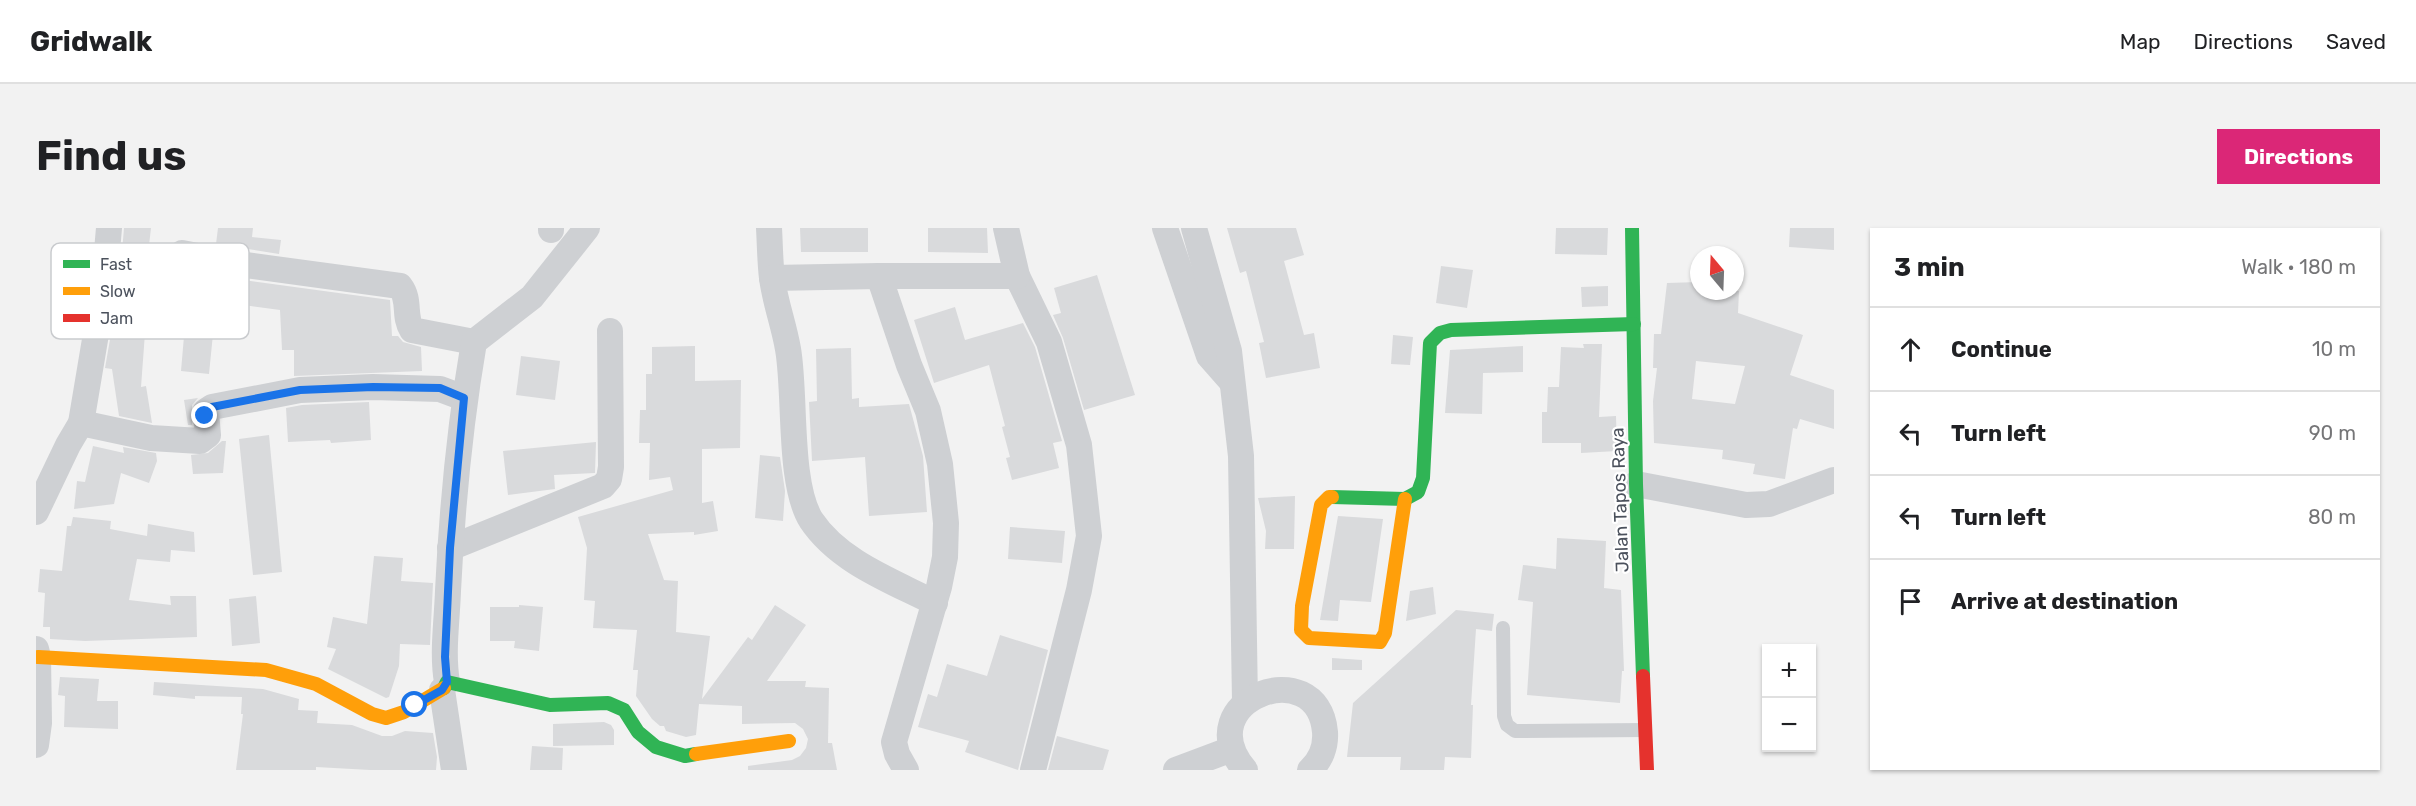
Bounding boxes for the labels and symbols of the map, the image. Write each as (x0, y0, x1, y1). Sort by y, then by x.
legend (51, 243, 249, 339)
north arrow (1690, 246, 1744, 300)
text: Fast (100, 255, 132, 274)
text: Slow (100, 282, 136, 301)
text: Jam (100, 309, 133, 328)
route end (191, 402, 217, 428)
street label: Jalan Tapos Raya (1606, 427, 1634, 573)
route start (401, 691, 427, 717)

